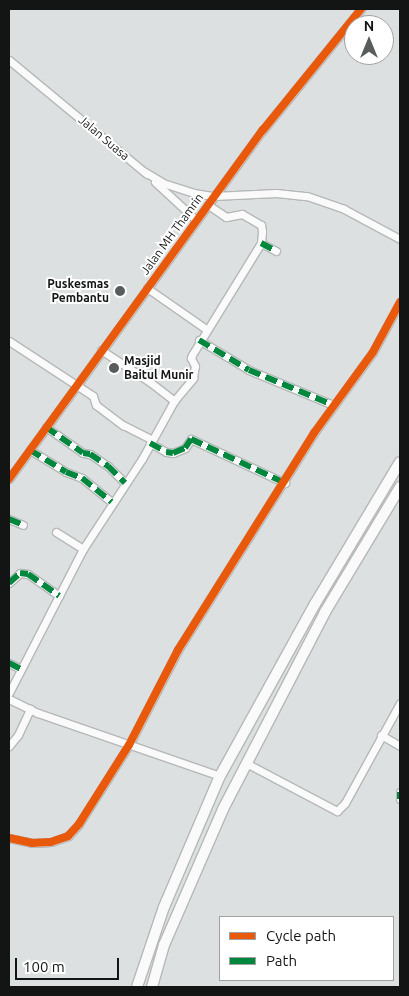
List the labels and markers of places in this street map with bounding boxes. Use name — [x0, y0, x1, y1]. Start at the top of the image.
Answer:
place label: Puskesmas Pembantu — [47, 277, 109, 305]
marker: Puskesmas Pembantu — [113, 284, 127, 298]
place label: Masjid Baitul Munir — [124, 354, 193, 382]
marker: Masjid Baitul Munir — [108, 362, 120, 374]

